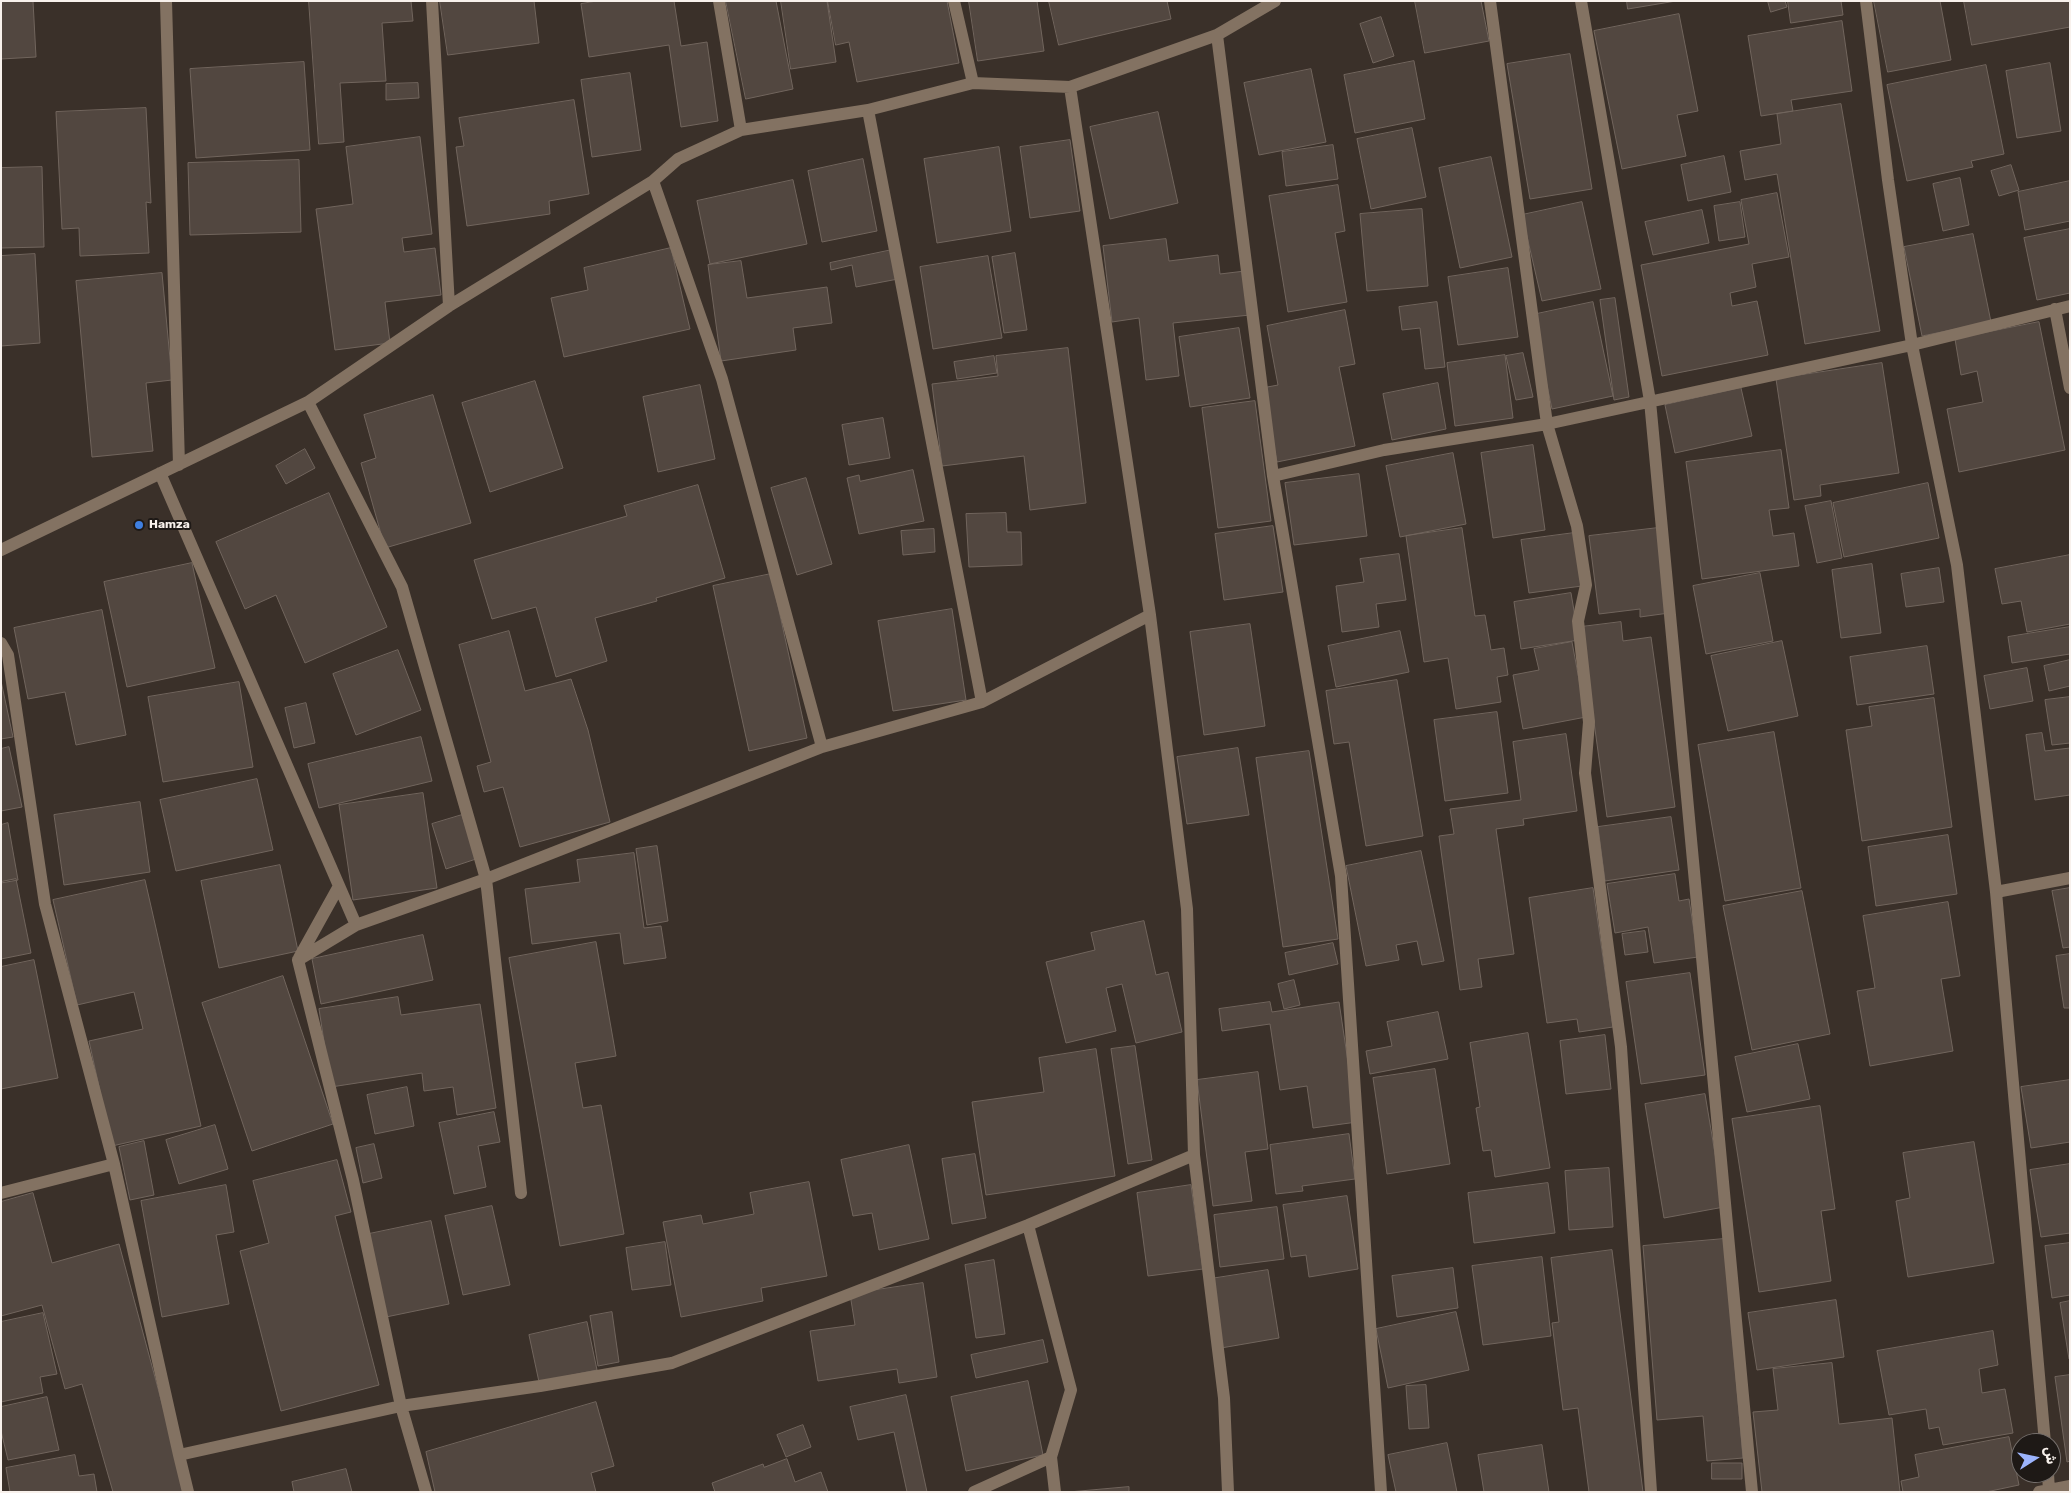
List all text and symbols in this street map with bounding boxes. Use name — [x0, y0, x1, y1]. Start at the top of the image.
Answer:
place label: Hamza — [149, 518, 190, 532]
marker: Hamza — [133, 519, 145, 531]
north arrow — [2011, 1433, 2061, 1483]
text: ش — [2040, 1445, 2060, 1466]

